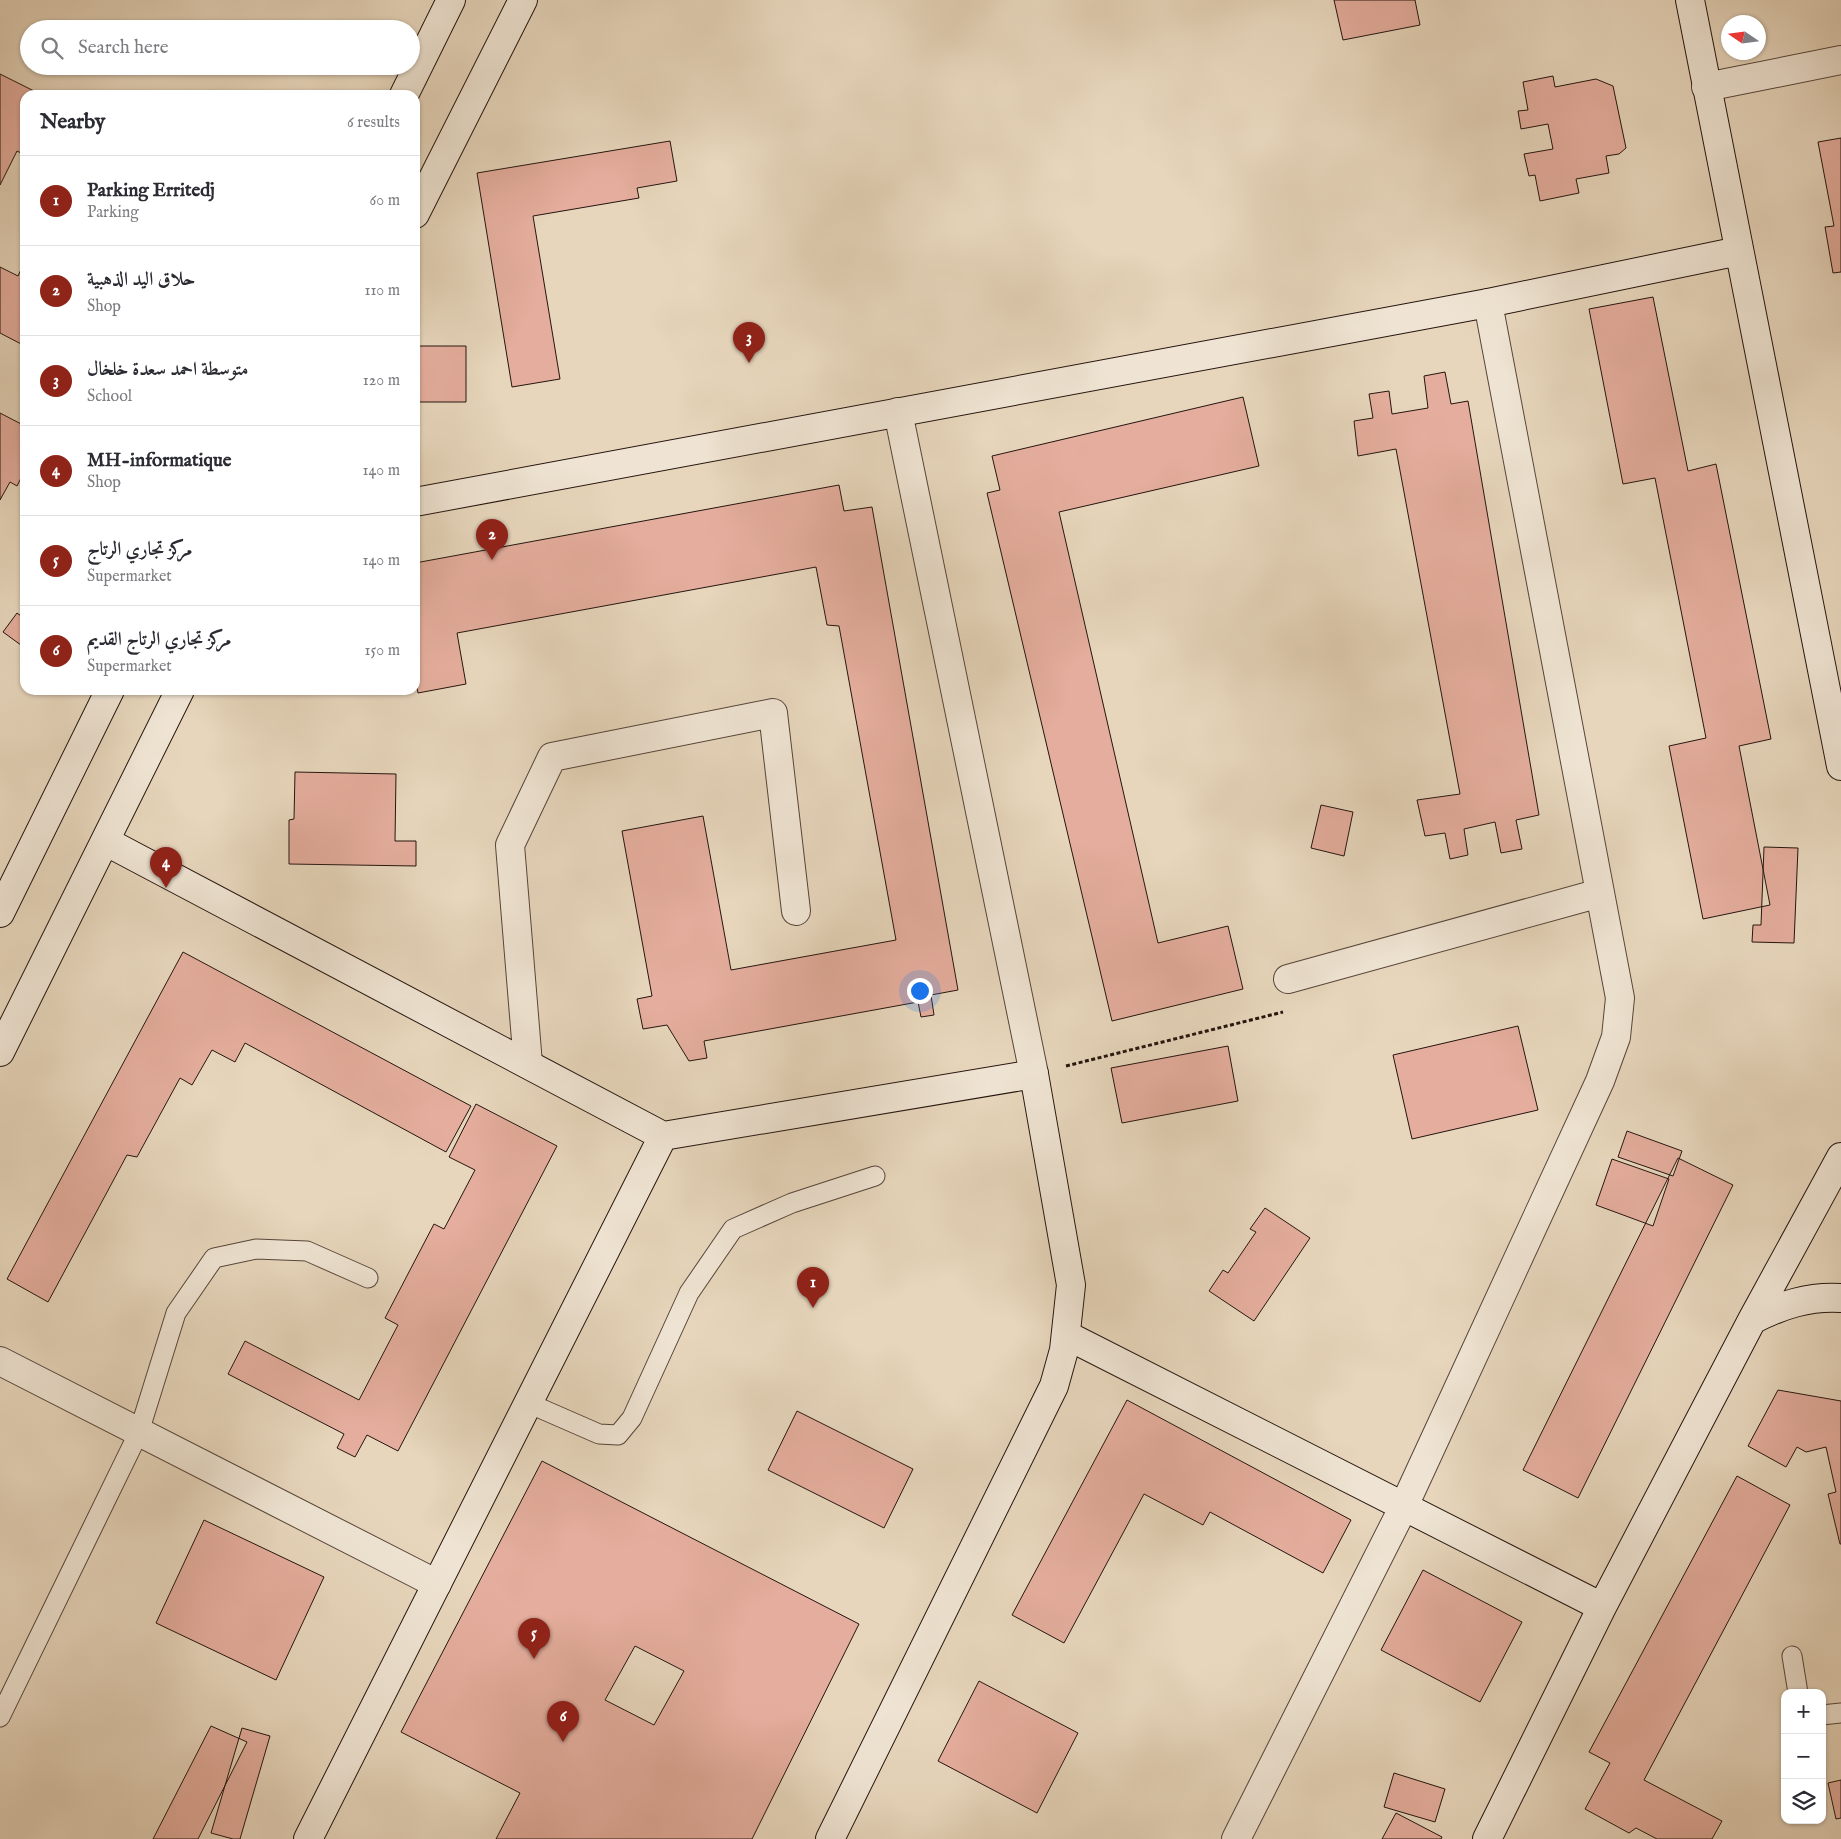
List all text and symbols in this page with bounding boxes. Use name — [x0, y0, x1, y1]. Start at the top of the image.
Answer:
north arrow — [1721, 15, 1766, 60]
search box — [20, 20, 420, 75]
icon: search — [38, 34, 66, 62]
text: Search here — [78, 36, 169, 60]
text: Nearby — [40, 109, 105, 136]
text: 6 results — [347, 113, 400, 133]
text: Parking Erritedj — [87, 179, 215, 203]
text: 1 — [53, 191, 59, 211]
text: 60 m — [370, 191, 400, 211]
text: Parking — [87, 203, 139, 223]
text: حلاق اليد الذهبية — [87, 268, 195, 292]
text: 2 — [52, 281, 60, 301]
text: 110 m — [364, 281, 400, 301]
text: Shop — [87, 297, 121, 317]
pin: 3 — [733, 322, 765, 363]
text: متوسطة احمد سعدة خلخال — [87, 358, 248, 382]
text: 3 — [53, 371, 59, 391]
text: 120 m — [363, 371, 400, 391]
text: School — [87, 387, 132, 407]
text: MH-informatique — [87, 449, 232, 473]
text: 4 — [52, 461, 60, 481]
text: 140 m — [362, 461, 400, 481]
text: Shop — [87, 473, 121, 493]
pin: 2 — [476, 519, 508, 560]
text: مركز تجاري الرتاج — [87, 538, 192, 562]
text: 5 — [53, 551, 59, 571]
text: 140 m — [362, 551, 400, 571]
text: Supermarket — [87, 567, 172, 587]
text: مركز تجاري الرتاج القديم — [87, 628, 231, 652]
text: 6 — [53, 641, 59, 661]
text: 150 m — [365, 641, 400, 661]
text: Supermarket — [87, 657, 172, 677]
pin: 4 — [150, 847, 182, 888]
your location — [907, 978, 933, 1004]
pin: 1 — [797, 1267, 829, 1308]
pin: 5 — [518, 1618, 550, 1659]
map controls — [1781, 1689, 1826, 1824]
button: + — [1781, 1689, 1826, 1734]
pin: 6 — [547, 1701, 579, 1742]
button: − — [1781, 1734, 1826, 1779]
button: layers — [1781, 1779, 1826, 1824]

